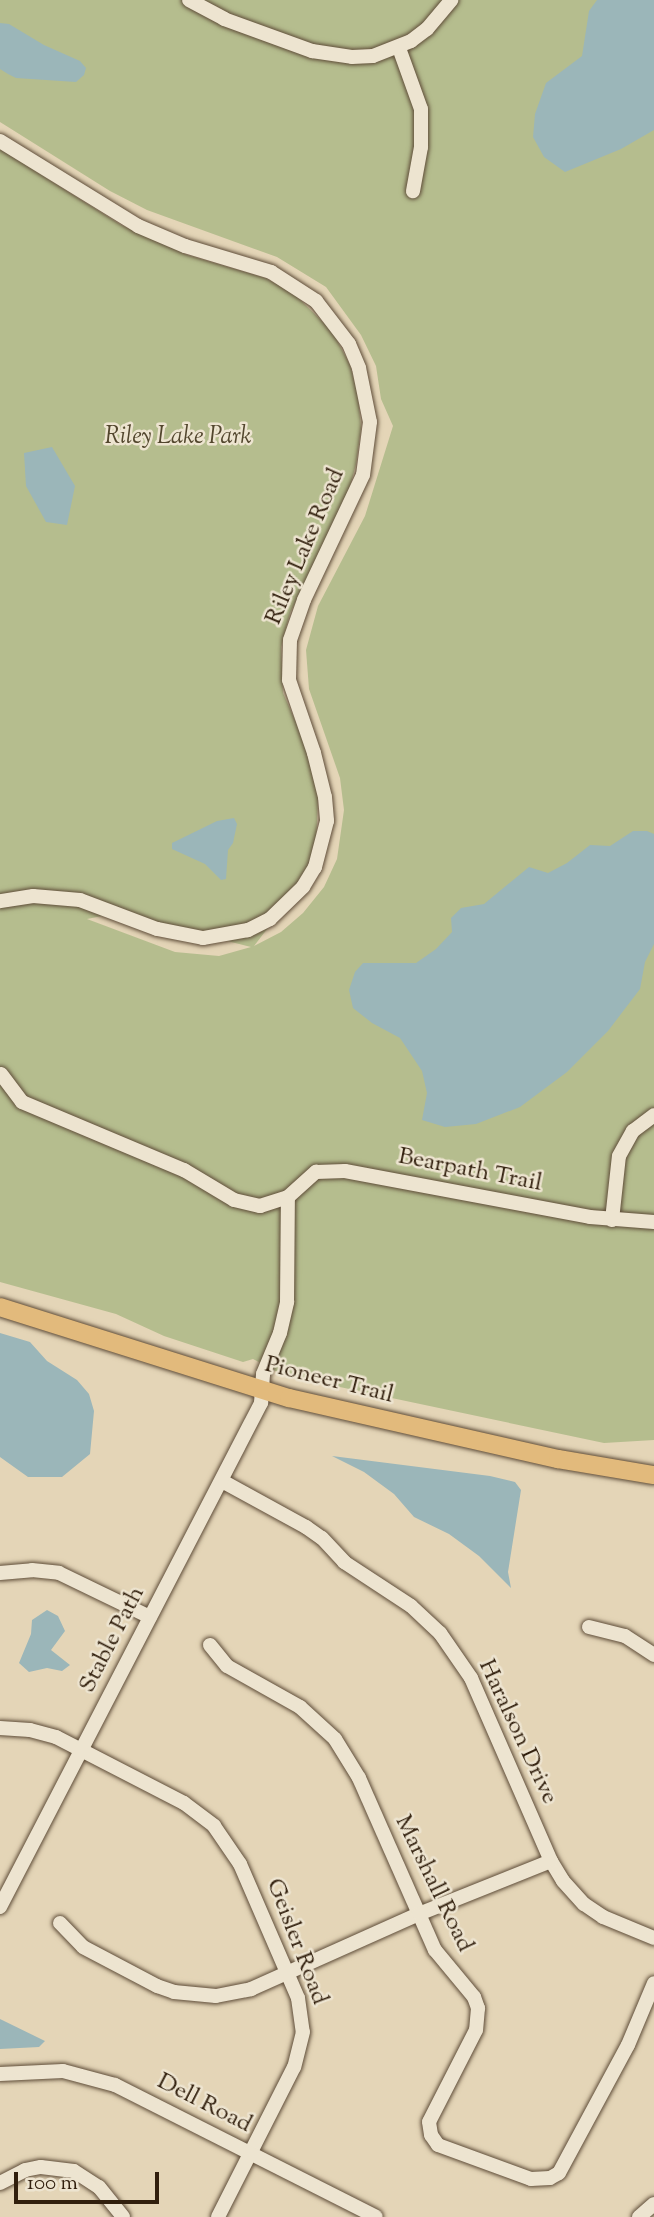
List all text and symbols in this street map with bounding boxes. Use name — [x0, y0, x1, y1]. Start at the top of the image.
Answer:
park label: Riley Lake Park — [105, 424, 251, 452]
street label: Riley Lake Road — [260, 465, 352, 629]
street label: Bearpath Trail — [396, 1143, 544, 1199]
street label: Pioneer Trail — [262, 1351, 396, 1411]
street label: Stable Path — [74, 1582, 152, 1698]
street label: Haralson Drive — [471, 1655, 563, 1809]
street label: Marshall Road — [387, 1811, 479, 1957]
street label: Geisler Road — [259, 1875, 333, 2009]
street label: Dell Road — [152, 2068, 256, 2140]
scale bar — [18, 2158, 163, 2202]
text: 100 m — [27, 2169, 78, 2199]

